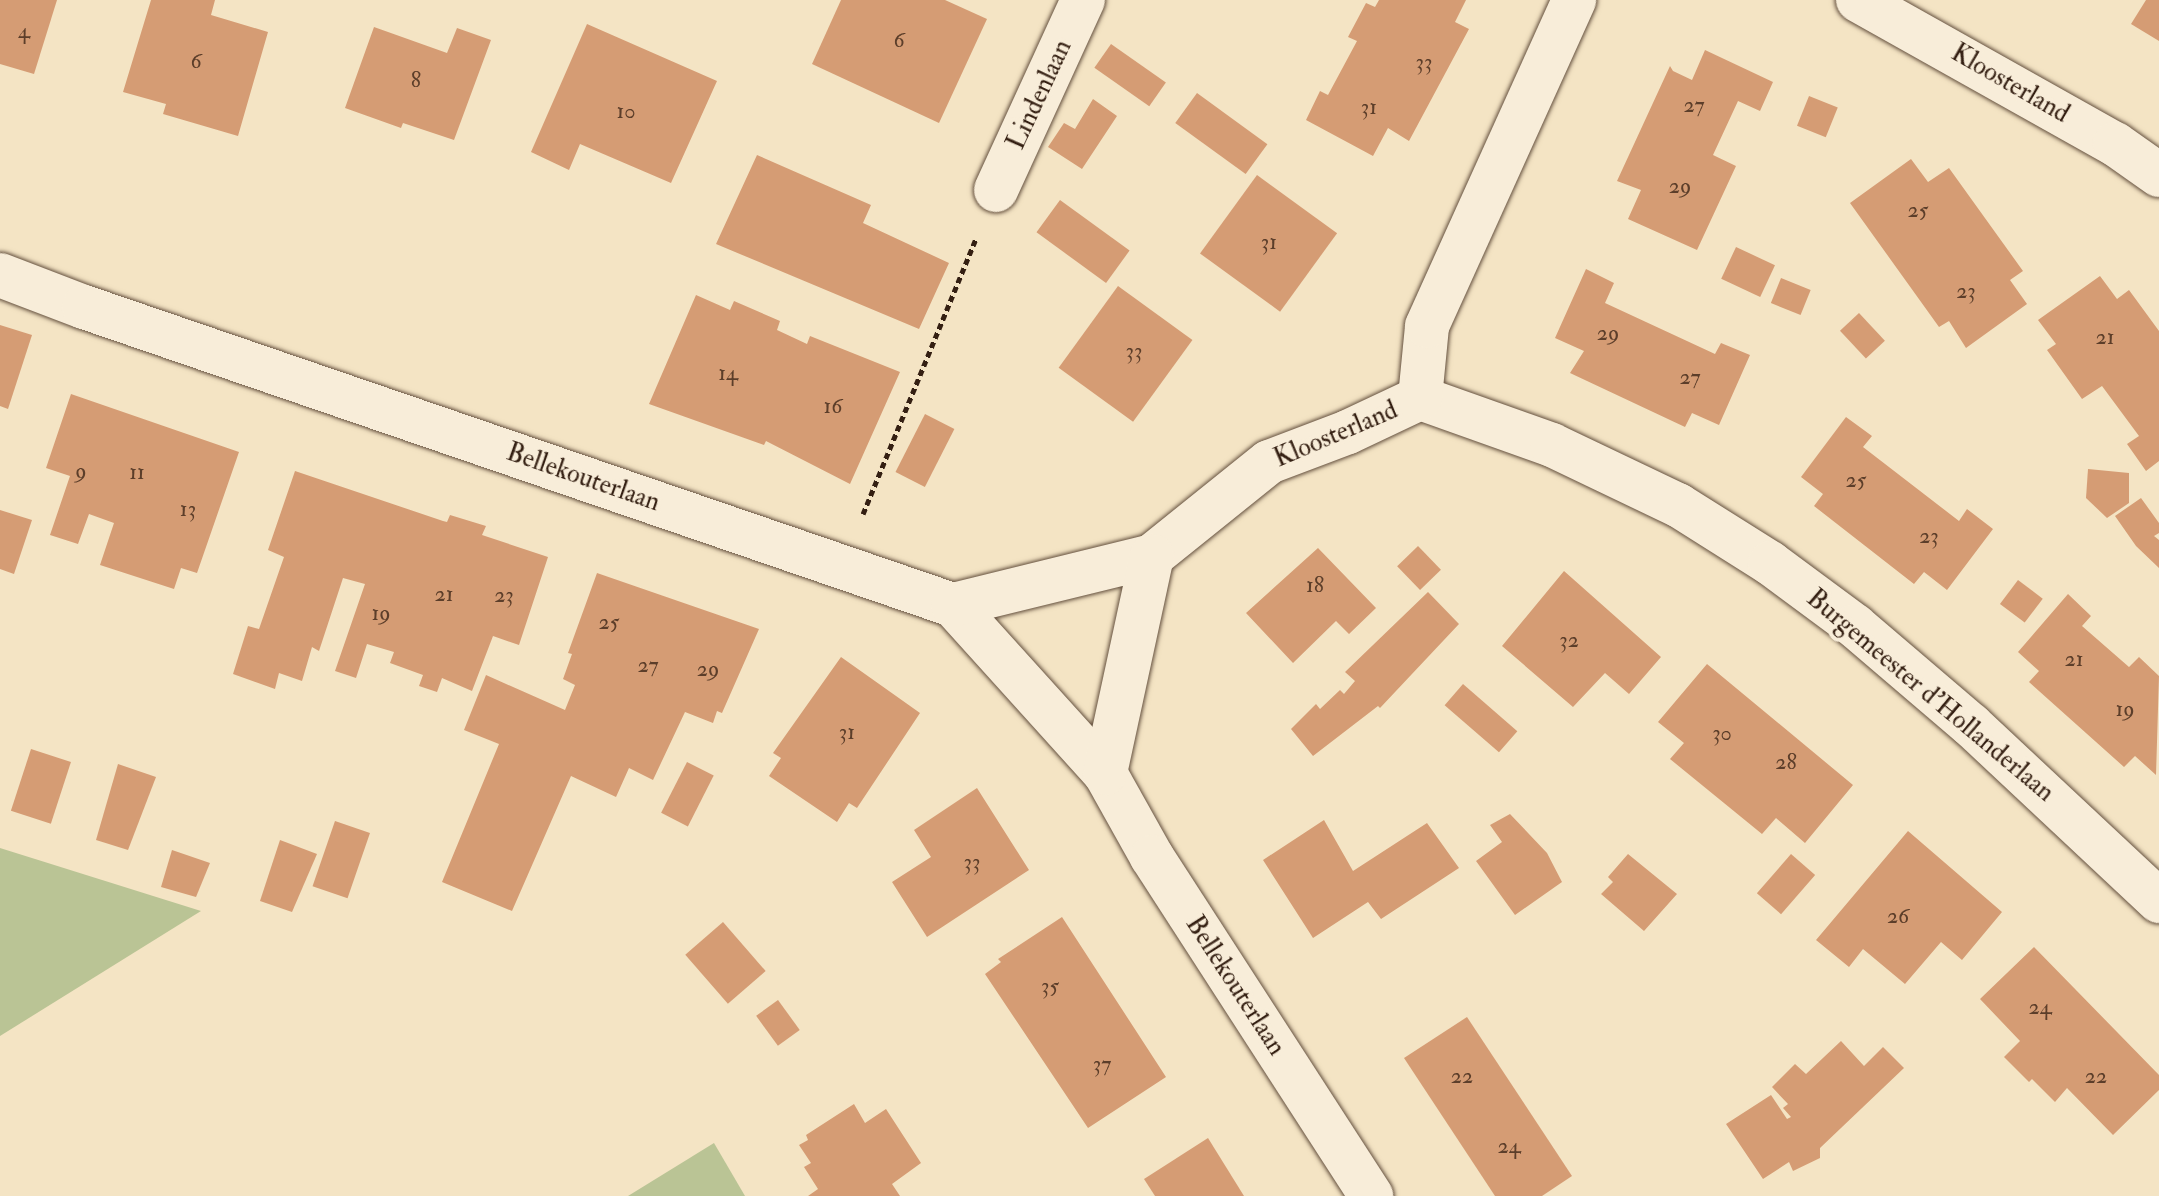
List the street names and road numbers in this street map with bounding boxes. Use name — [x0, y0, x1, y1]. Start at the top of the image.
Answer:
street label: Lindenlaan — [1001, 35, 1079, 155]
street label: Kloosterland — [1945, 38, 2075, 130]
street label: Kloosterland — [1270, 395, 1402, 475]
street label: Bellekouterlaan — [502, 437, 664, 519]
street label: Burgemeester d'Hollanderlaan — [1800, 583, 2060, 809]
street label: Bellekouterlaan — [1178, 910, 1292, 1062]

